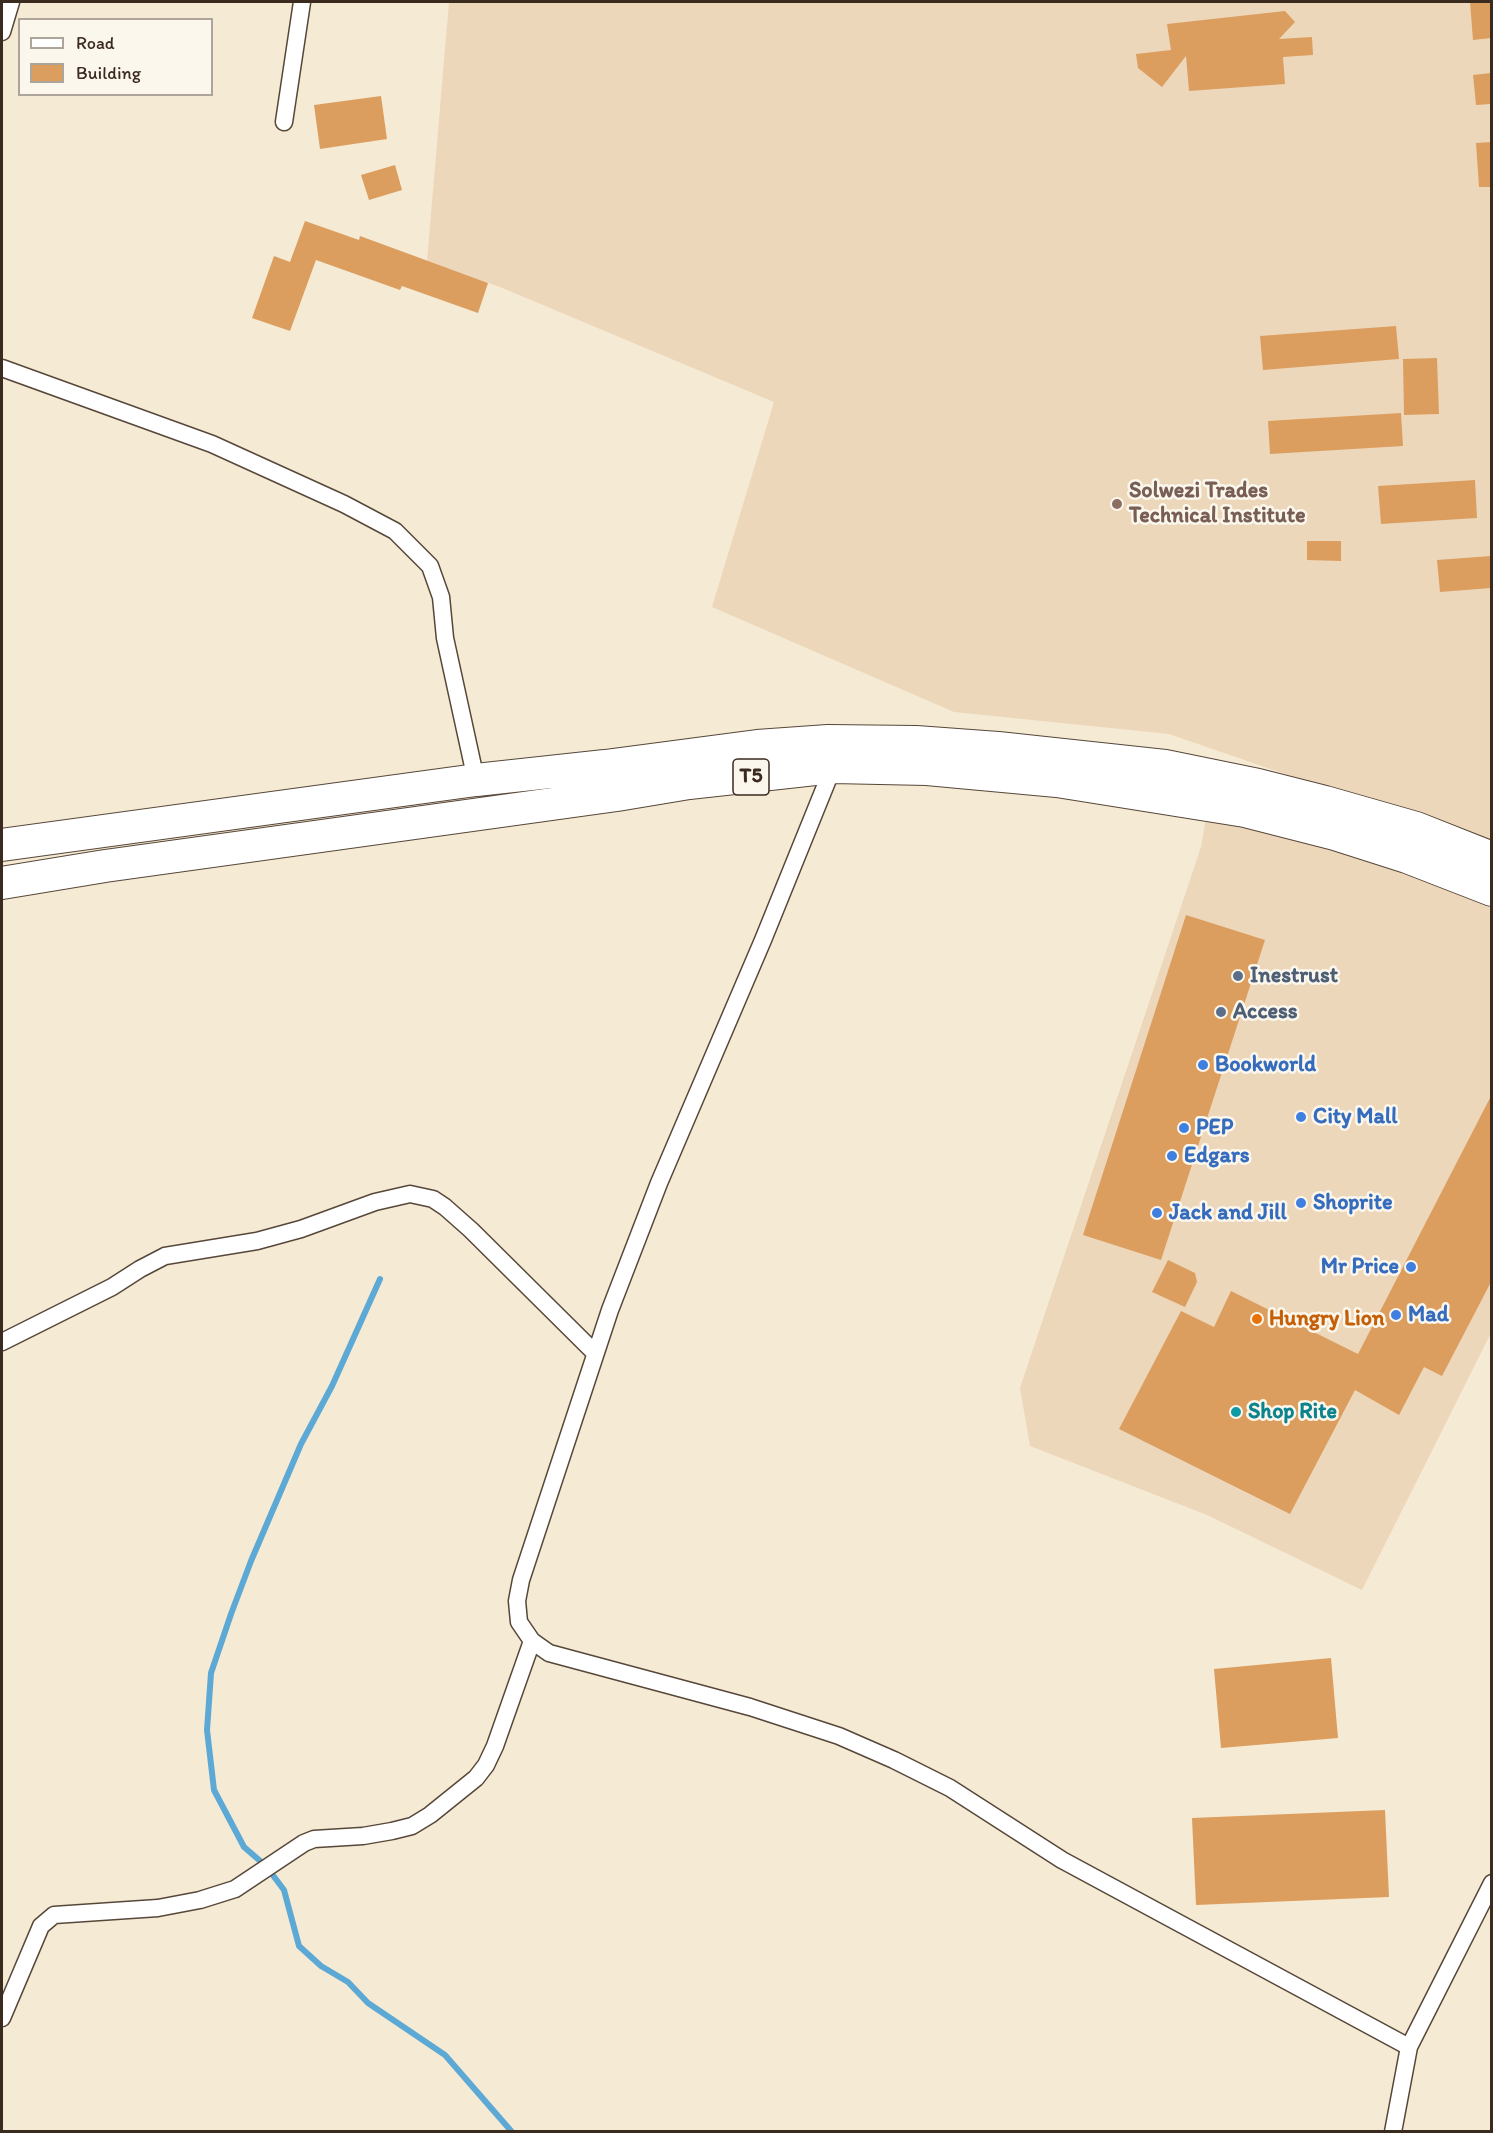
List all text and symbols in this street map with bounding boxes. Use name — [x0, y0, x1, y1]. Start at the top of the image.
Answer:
legend — [18, 18, 213, 96]
text: Road — [76, 32, 115, 54]
text: Building — [76, 62, 141, 84]
place label: Solwezi Trades Technical Institute — [1129, 478, 1306, 530]
marker: Solwezi Trades Technical Institute — [1110, 497, 1124, 511]
road number: T5 — [733, 759, 769, 795]
place label: Inestrust — [1250, 963, 1338, 989]
marker: Inestrust — [1231, 969, 1245, 983]
place label: Access — [1233, 999, 1298, 1025]
marker: Access — [1214, 1005, 1228, 1019]
place label: Bookworld — [1215, 1052, 1316, 1078]
marker: Bookworld — [1196, 1058, 1210, 1072]
place label: City Mall — [1313, 1104, 1398, 1130]
marker: City Mall — [1294, 1110, 1308, 1124]
place label: PEP — [1196, 1115, 1233, 1141]
marker: PEP — [1177, 1121, 1191, 1135]
place label: Edgars — [1184, 1143, 1249, 1169]
marker: Edgars — [1165, 1149, 1179, 1163]
place label: Shoprite — [1313, 1190, 1393, 1216]
marker: Shoprite — [1294, 1196, 1308, 1210]
place label: Jack and Jill — [1169, 1200, 1287, 1226]
marker: Jack and Jill — [1150, 1206, 1164, 1220]
place label: Mr Price — [1321, 1254, 1399, 1280]
marker: Mr Price — [1404, 1260, 1418, 1274]
place label: Mad — [1408, 1302, 1449, 1328]
place label: Hungry Lion — [1269, 1306, 1384, 1332]
marker: Mad — [1389, 1308, 1403, 1322]
marker: Hungry Lion — [1250, 1312, 1264, 1326]
place label: Shop Rite — [1248, 1399, 1337, 1425]
marker: Shop Rite — [1229, 1405, 1243, 1419]

